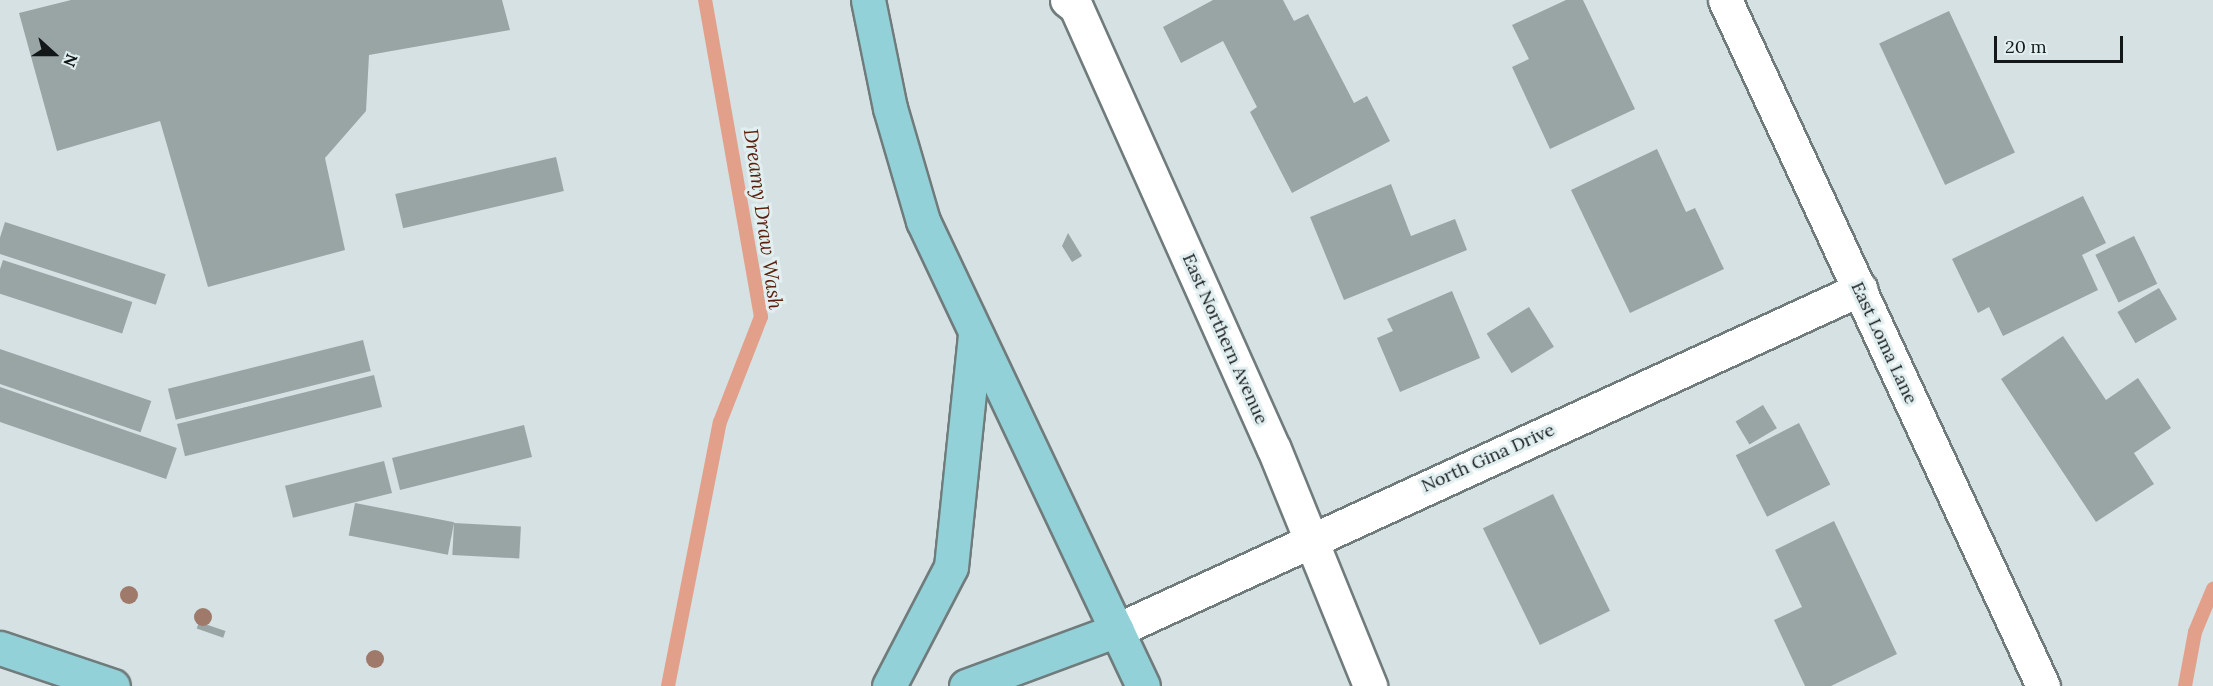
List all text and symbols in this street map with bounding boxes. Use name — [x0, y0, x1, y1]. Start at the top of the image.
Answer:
north arrow — [24, 24, 84, 84]
scale bar — [1997, 24, 2126, 62]
text: 20 m — [2005, 35, 2047, 58]
text: N — [59, 51, 82, 70]
water label: Dreamy Draw Wash — [739, 127, 789, 311]
street label: East Northern Avenue — [1178, 250, 1272, 428]
street label: East Loma Lane — [1846, 278, 1922, 408]
street label: North Gina Drive — [1418, 419, 1558, 497]

